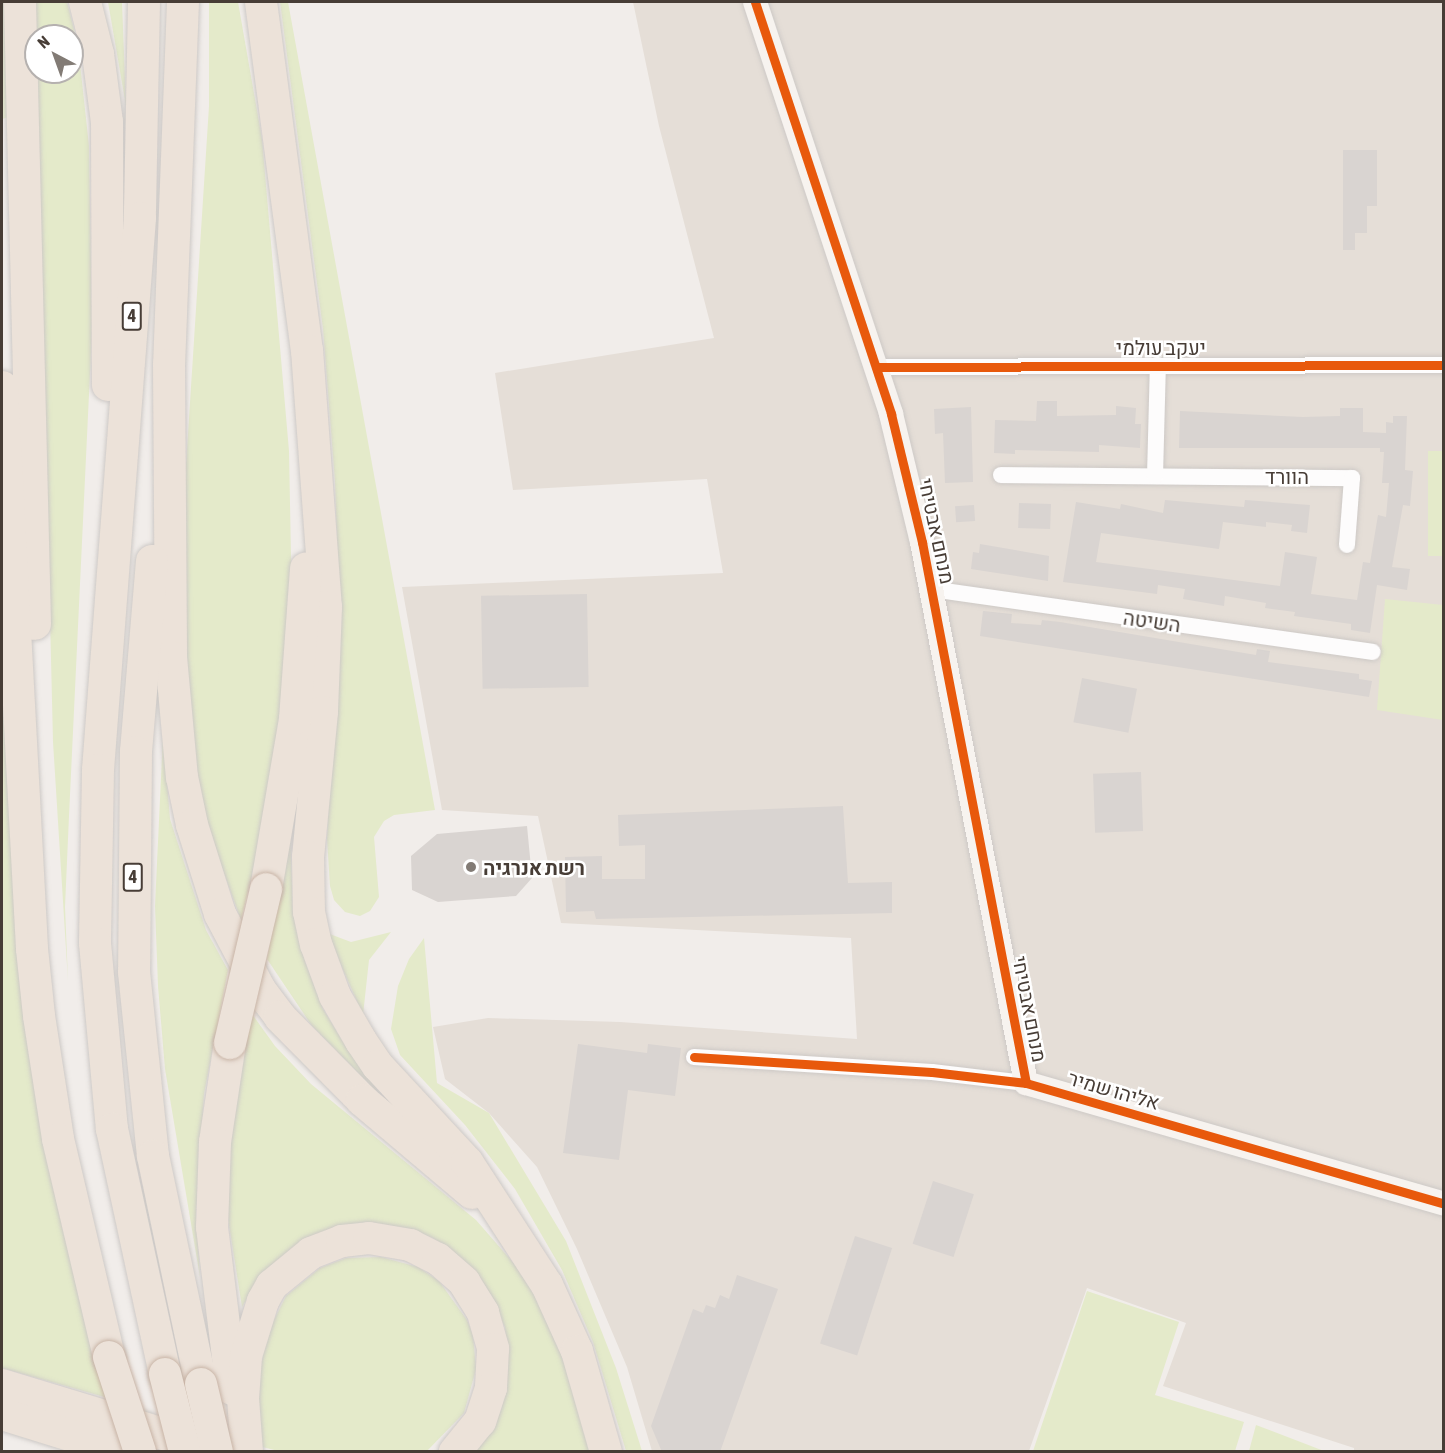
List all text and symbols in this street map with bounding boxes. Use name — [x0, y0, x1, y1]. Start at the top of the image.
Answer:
north arrow — [24, 24, 84, 84]
text: N — [34, 32, 53, 52]
road number: 4 — [122, 301, 142, 331]
street label: יעקב עולמי — [1116, 335, 1206, 359]
street label: הוורד — [1265, 464, 1309, 488]
street label: מנחם אבטיחי — [914, 476, 960, 586]
street label: השיטה — [1122, 605, 1182, 637]
place label: רשת אנרגיה — [483, 855, 585, 879]
marker: רשת אנרגיה — [464, 860, 478, 874]
road number: 4 — [122, 862, 144, 892]
street label: מנחם אבטיחי — [1008, 954, 1052, 1064]
street label: אליהו שמיר — [1066, 1066, 1162, 1114]

